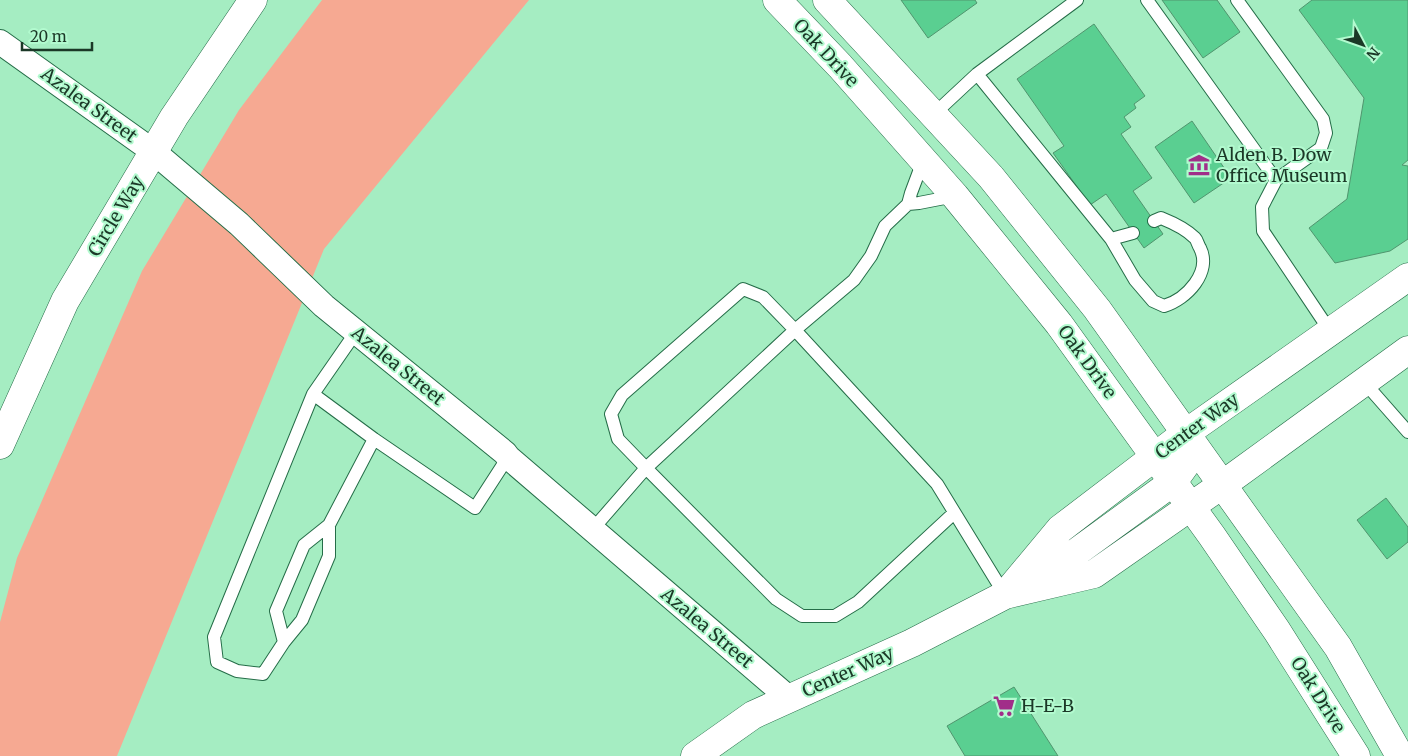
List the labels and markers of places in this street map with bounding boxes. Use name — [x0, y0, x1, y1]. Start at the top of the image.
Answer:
place label: Alden B. Dow Office Museum — [1215, 143, 1348, 187]
museum icon: Alden B. Dow Office Museum — [1186, 152, 1212, 178]
supermarket icon: H-E-B — [991, 693, 1017, 719]
place label: H-E-B — [1021, 694, 1074, 717]

